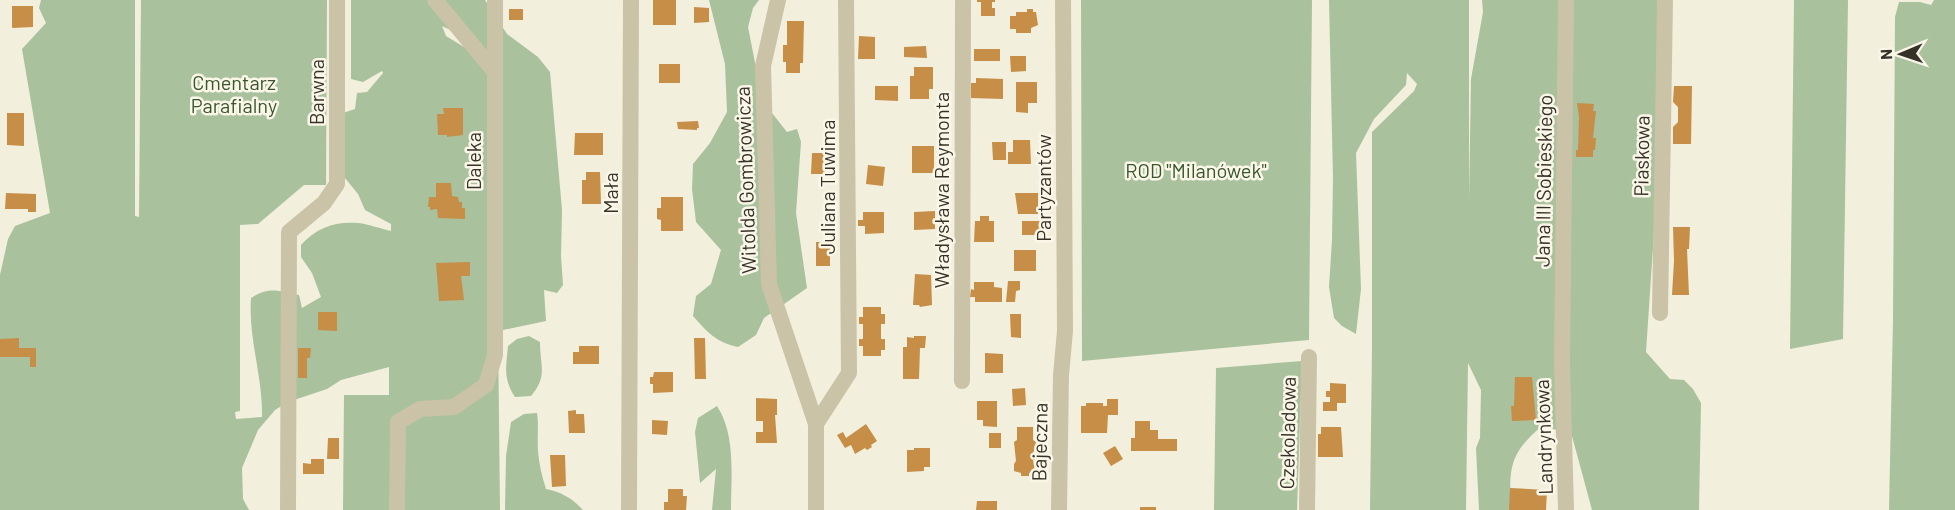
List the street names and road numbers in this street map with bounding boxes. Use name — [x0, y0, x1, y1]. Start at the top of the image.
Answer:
street label: Barwna — [304, 59, 328, 125]
street label: Witolda Gombrowicza — [730, 86, 760, 274]
street label: Władysława Reymonta — [929, 92, 953, 288]
street label: Jana III Sobieskiego — [1529, 95, 1557, 267]
street label: Piaskowa — [1628, 115, 1654, 197]
street label: Juliana Tuwima — [815, 120, 839, 254]
street label: Daleka — [461, 132, 485, 190]
street label: Partyzantów — [1031, 134, 1055, 242]
street label: Mała — [598, 172, 622, 214]
street label: Czekoladowa — [1274, 376, 1300, 490]
street label: Landrynkowa — [1529, 379, 1557, 495]
street label: Bajeczna — [1026, 403, 1052, 481]

